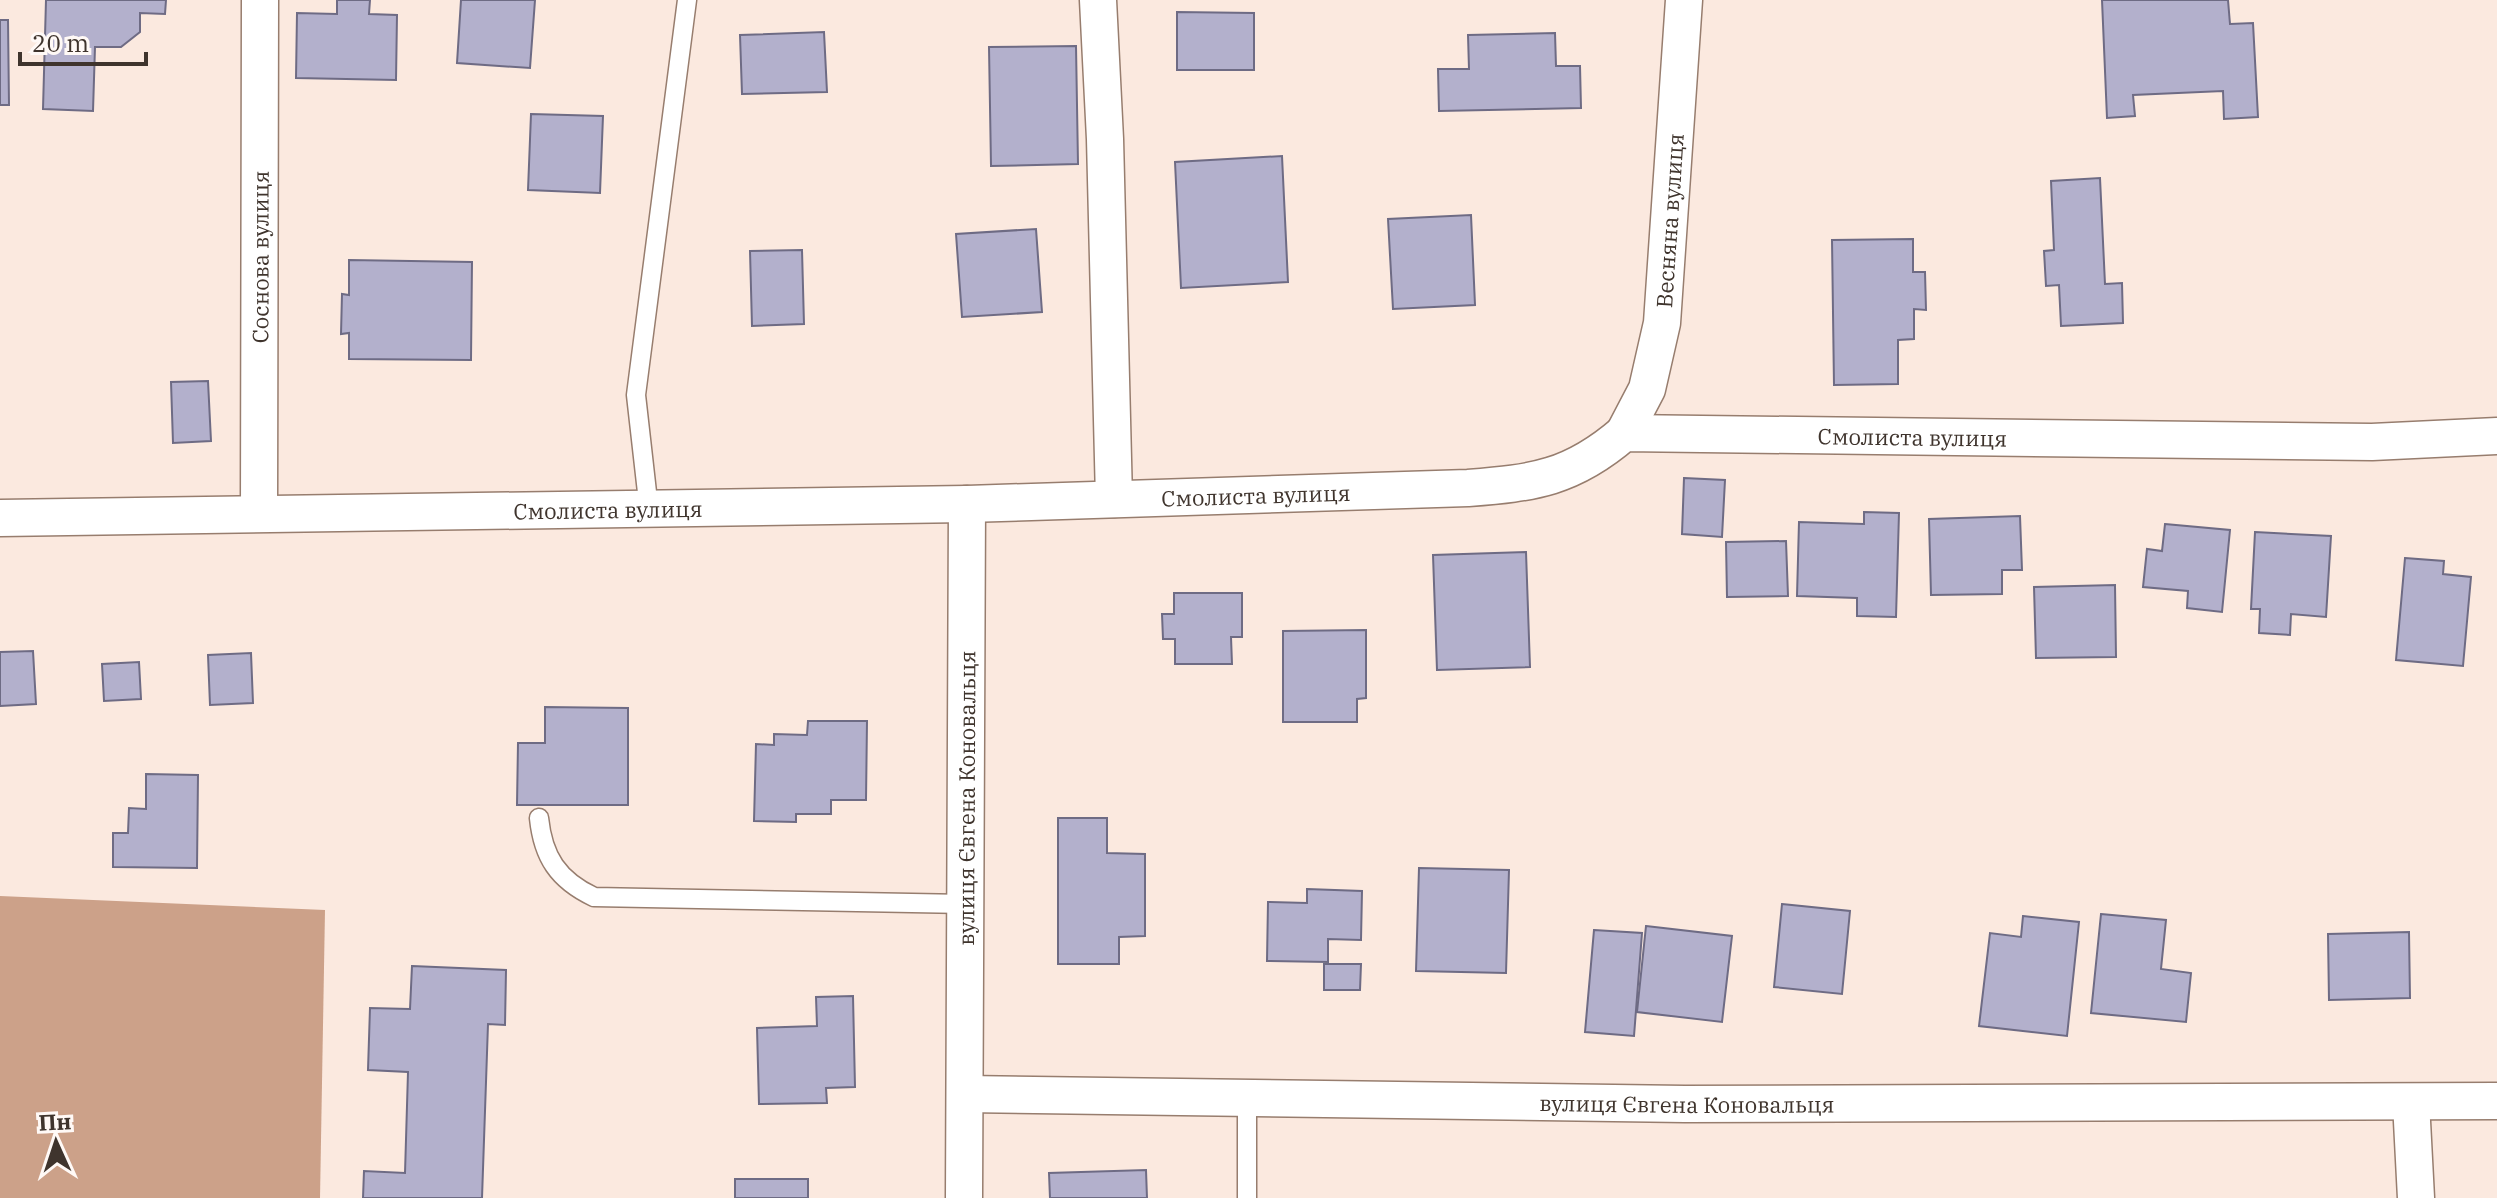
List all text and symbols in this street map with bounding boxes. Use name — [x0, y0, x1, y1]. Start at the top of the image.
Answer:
scale bar — [20, 16, 146, 66]
text: 20 m — [32, 27, 89, 59]
street label: Весняна вулиця — [1649, 132, 1689, 309]
street label: Соснова вулиця — [245, 171, 274, 343]
street label: Смолиста вулиця — [1818, 421, 2007, 452]
street label: Смолиста вулиця — [1161, 477, 1351, 512]
street label: Смолиста вулиця — [513, 493, 703, 525]
street label: вулиця Євгена Коновальця — [951, 650, 981, 946]
street label: вулиця Євгена Коновальця — [1539, 1087, 1835, 1119]
north arrow — [16, 1102, 96, 1182]
text: Пн — [38, 1106, 72, 1137]

